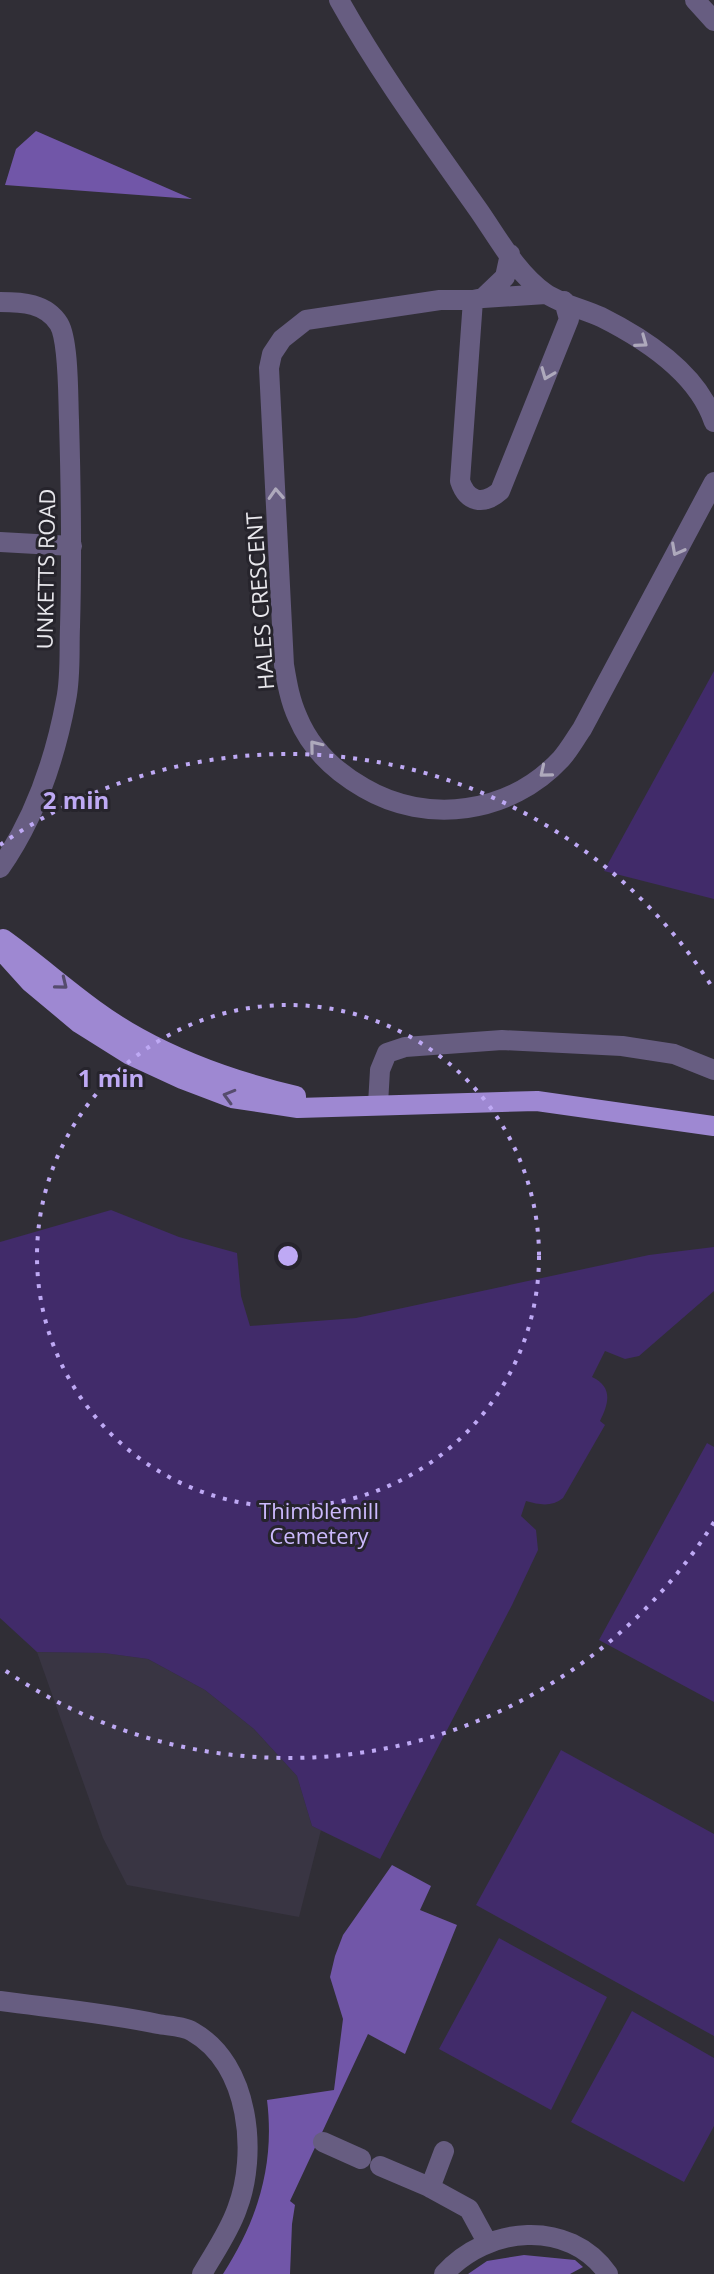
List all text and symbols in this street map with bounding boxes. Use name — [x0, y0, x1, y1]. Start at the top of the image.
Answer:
one-way arrow — [634, 332, 648, 347]
one-way arrow — [540, 366, 557, 380]
one-way arrow — [267, 487, 284, 500]
street label: UNKETTS ROAD — [29, 488, 61, 650]
street label: HALES CRESCENT — [238, 511, 280, 691]
one-way arrow — [672, 542, 687, 557]
one-way arrow — [310, 741, 325, 755]
one-way arrow — [539, 763, 554, 777]
text: 2 min — [43, 783, 109, 816]
one-way arrow — [53, 974, 67, 989]
text: 1 min — [78, 1061, 144, 1094]
one-way arrow — [223, 1088, 237, 1105]
centre of rings — [274, 1242, 302, 1270]
park label: Thimblemill Cemetery — [259, 1495, 379, 1550]

